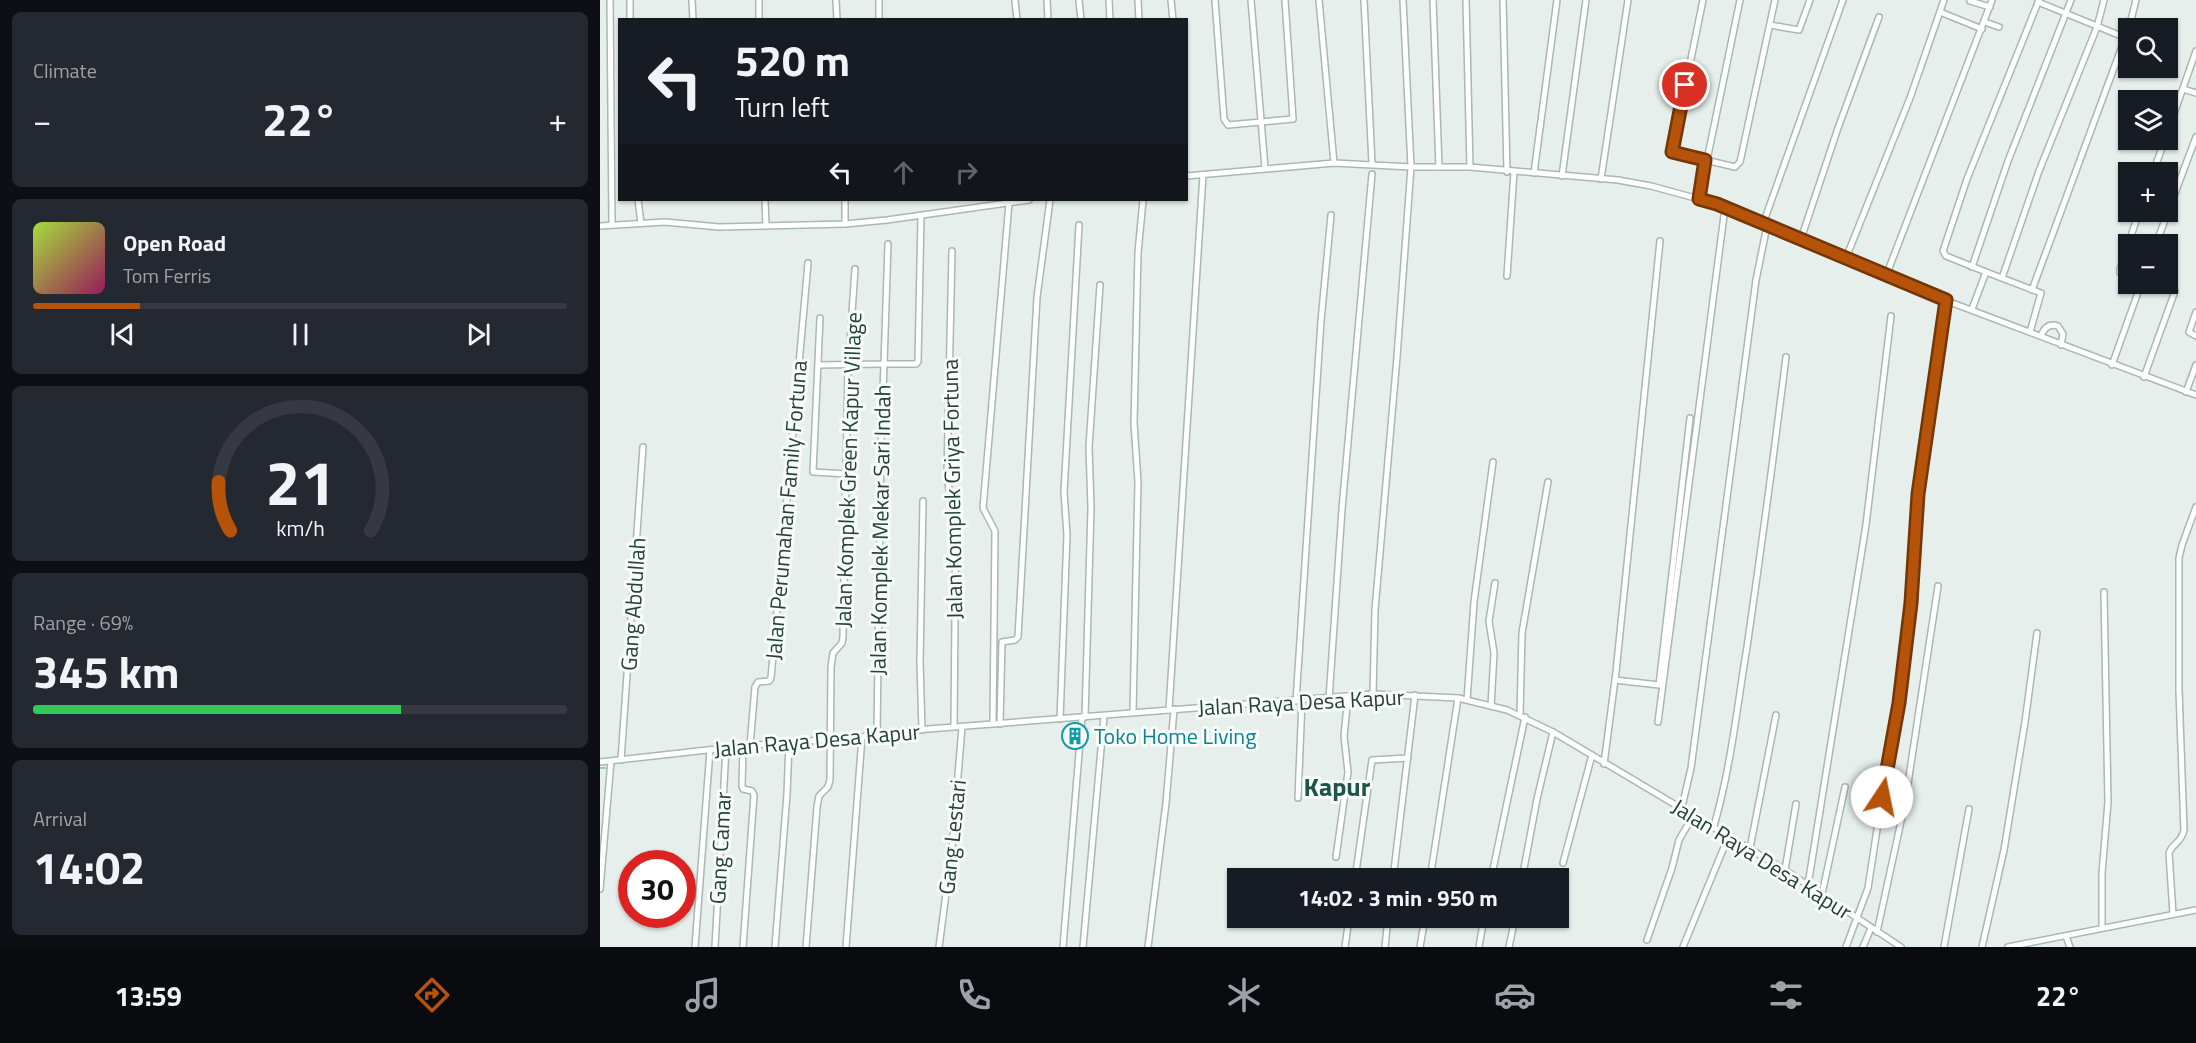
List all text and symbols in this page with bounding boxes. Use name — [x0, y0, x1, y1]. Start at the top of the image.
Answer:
map controls — [2118, 18, 2178, 294]
button: search — [2118, 18, 2178, 78]
text: 520 m — [735, 28, 850, 92]
icon: left — [636, 42, 714, 120]
text: Climate — [33, 55, 97, 86]
pin — [1659, 59, 1710, 110]
icon: arrive — [1668, 68, 1701, 101]
text: 22° — [262, 85, 338, 153]
text: Turn left — [735, 86, 829, 127]
button: layers — [2118, 90, 2178, 150]
text: − — [33, 95, 51, 145]
text: + — [549, 95, 567, 145]
icon: left — [824, 156, 857, 189]
icon: ahead — [887, 156, 920, 189]
icon: right — [950, 156, 983, 189]
button: + — [2118, 162, 2178, 222]
text: Open Road — [123, 226, 226, 260]
button: − — [2118, 234, 2178, 294]
text: Tom Ferris — [123, 260, 211, 291]
street label: Jalan Komplek Green Kapur Village — [825, 312, 871, 628]
icon: previous — [106, 318, 139, 351]
icon: pause — [284, 318, 317, 351]
icon: next — [462, 318, 495, 351]
street label: Jalan Perumahan Family Fortuna — [756, 359, 816, 661]
street label: Jalan Komplek Griya Fortuna — [933, 359, 971, 619]
street label: Jalan Komplek Mekar Sari Indah — [860, 384, 900, 676]
text: 21 — [265, 434, 335, 529]
text: km/h — [276, 512, 324, 544]
street label: Gang Abdullah — [611, 536, 655, 672]
text: Range · 69% — [33, 607, 133, 638]
text: 345 km — [33, 637, 179, 705]
street label: Jalan Raya Desa Kapur — [1197, 680, 1405, 724]
street label: Jalan Raya Desa Kapur — [713, 714, 922, 766]
place label: Toko Home Living — [1094, 719, 1256, 753]
building icon: Toko Home Living — [1060, 721, 1090, 751]
position arrow — [1850, 765, 1914, 829]
district label: Kapur — [1304, 767, 1371, 806]
street label: Gang Lestari — [929, 778, 975, 896]
street label: Jalan Raya Desa Kapur — [1665, 790, 1859, 928]
street label: Gang Camar — [700, 791, 740, 905]
text: Arrival — [33, 803, 87, 834]
text: 14:02 — [33, 833, 145, 901]
speed limit sign: 30 — [618, 850, 696, 928]
text: 14:02 · 3 min · 950 m — [1298, 881, 1498, 915]
icon: directions — [411, 974, 453, 1016]
icon: music — [682, 974, 724, 1016]
icon: phone — [953, 974, 995, 1016]
icon: climate — [1223, 974, 1265, 1016]
icon: car — [1494, 974, 1536, 1016]
icon: filters — [1765, 974, 1807, 1016]
text: 13:59 — [114, 975, 182, 1016]
text: 22° — [2036, 975, 2081, 1016]

